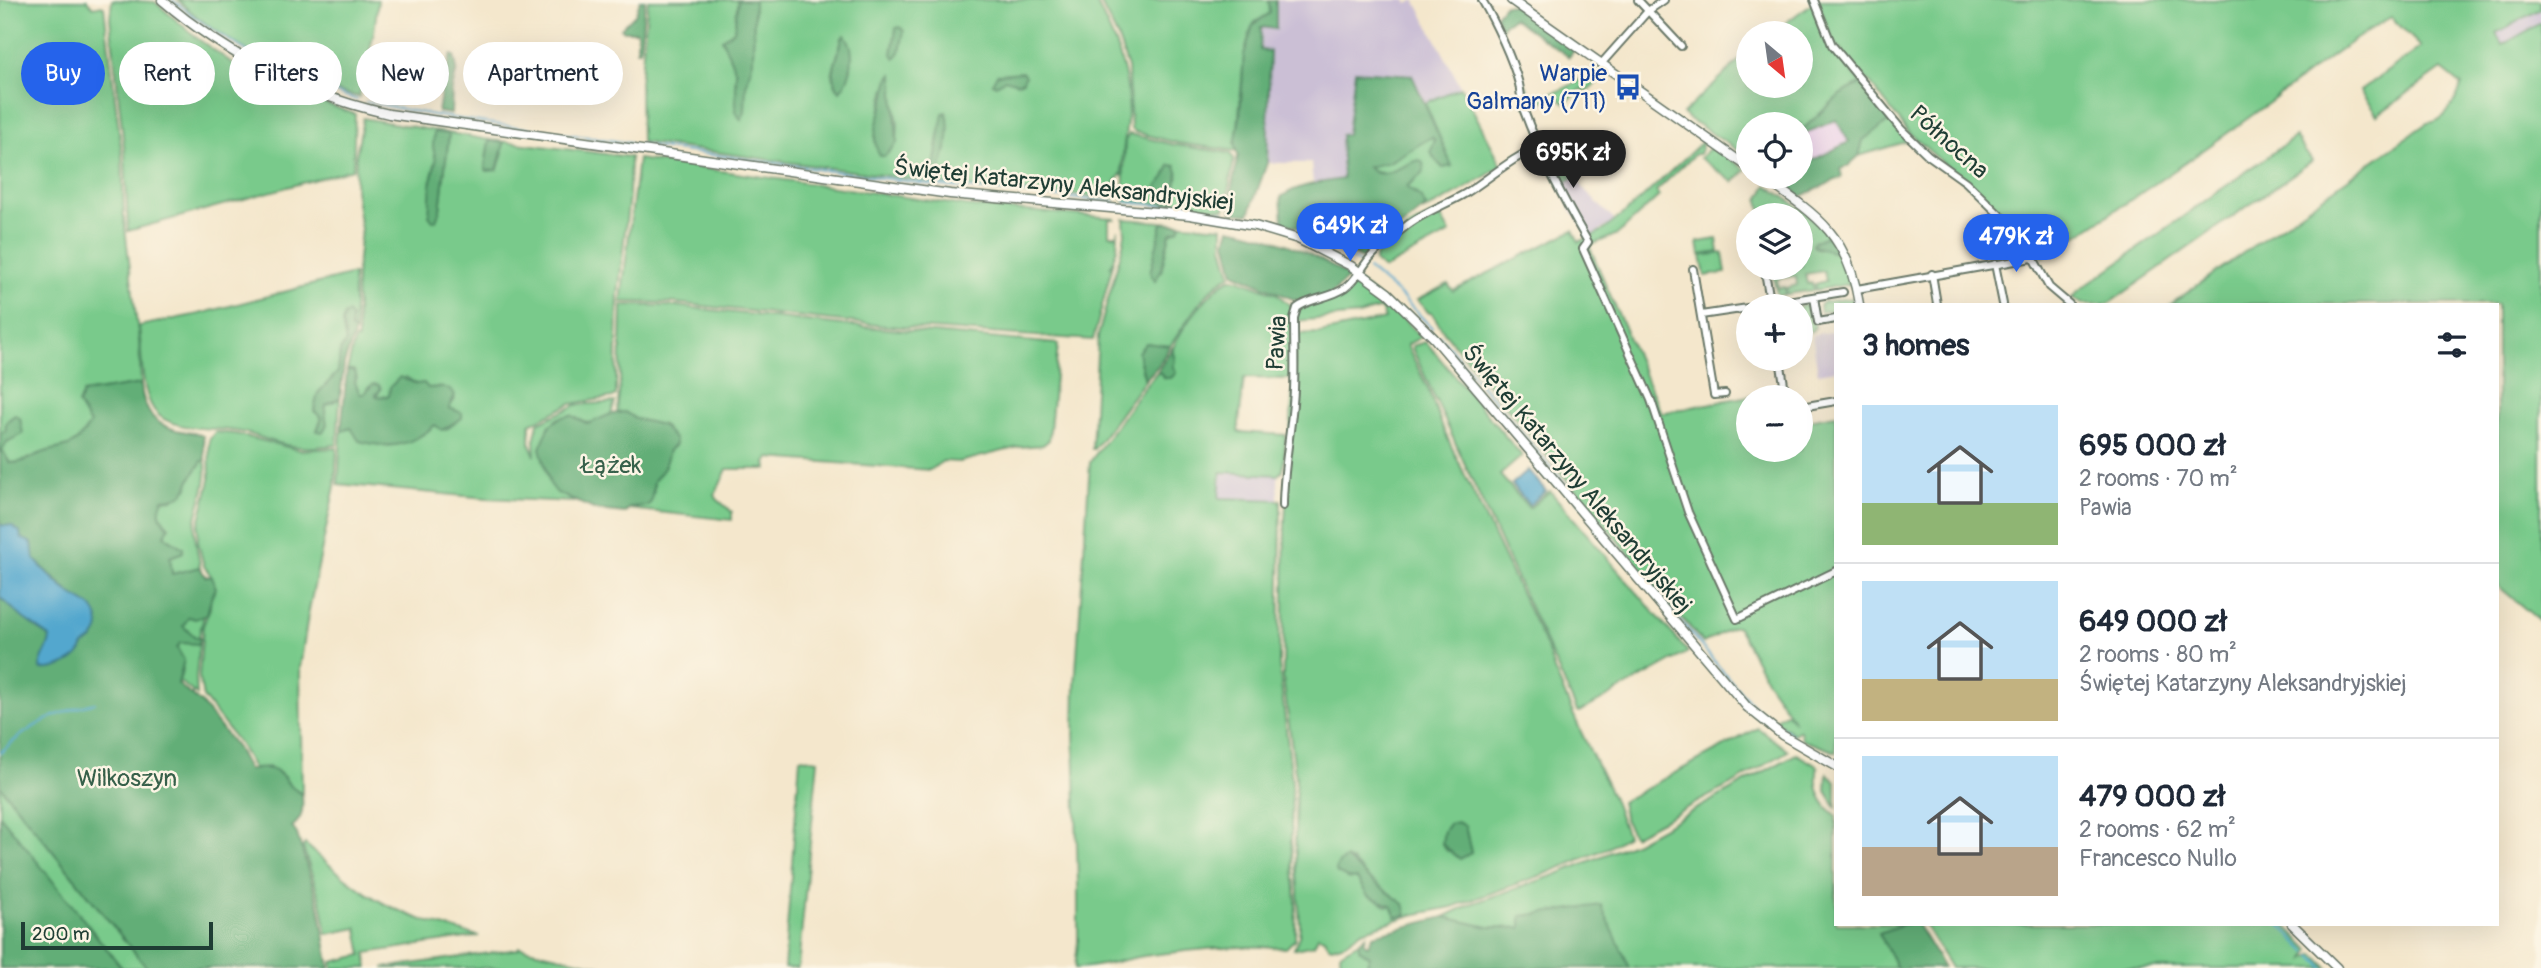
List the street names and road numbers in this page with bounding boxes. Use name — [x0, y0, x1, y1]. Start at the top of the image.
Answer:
street label: Północna — [1904, 99, 1994, 185]
street label: Świętej Katarzyny Aleksandryjskiej — [893, 153, 1235, 217]
street label: Pawia — [1261, 315, 1293, 371]
street label: Świętej Katarzyny Aleksandryjskiej — [1456, 339, 1698, 619]

